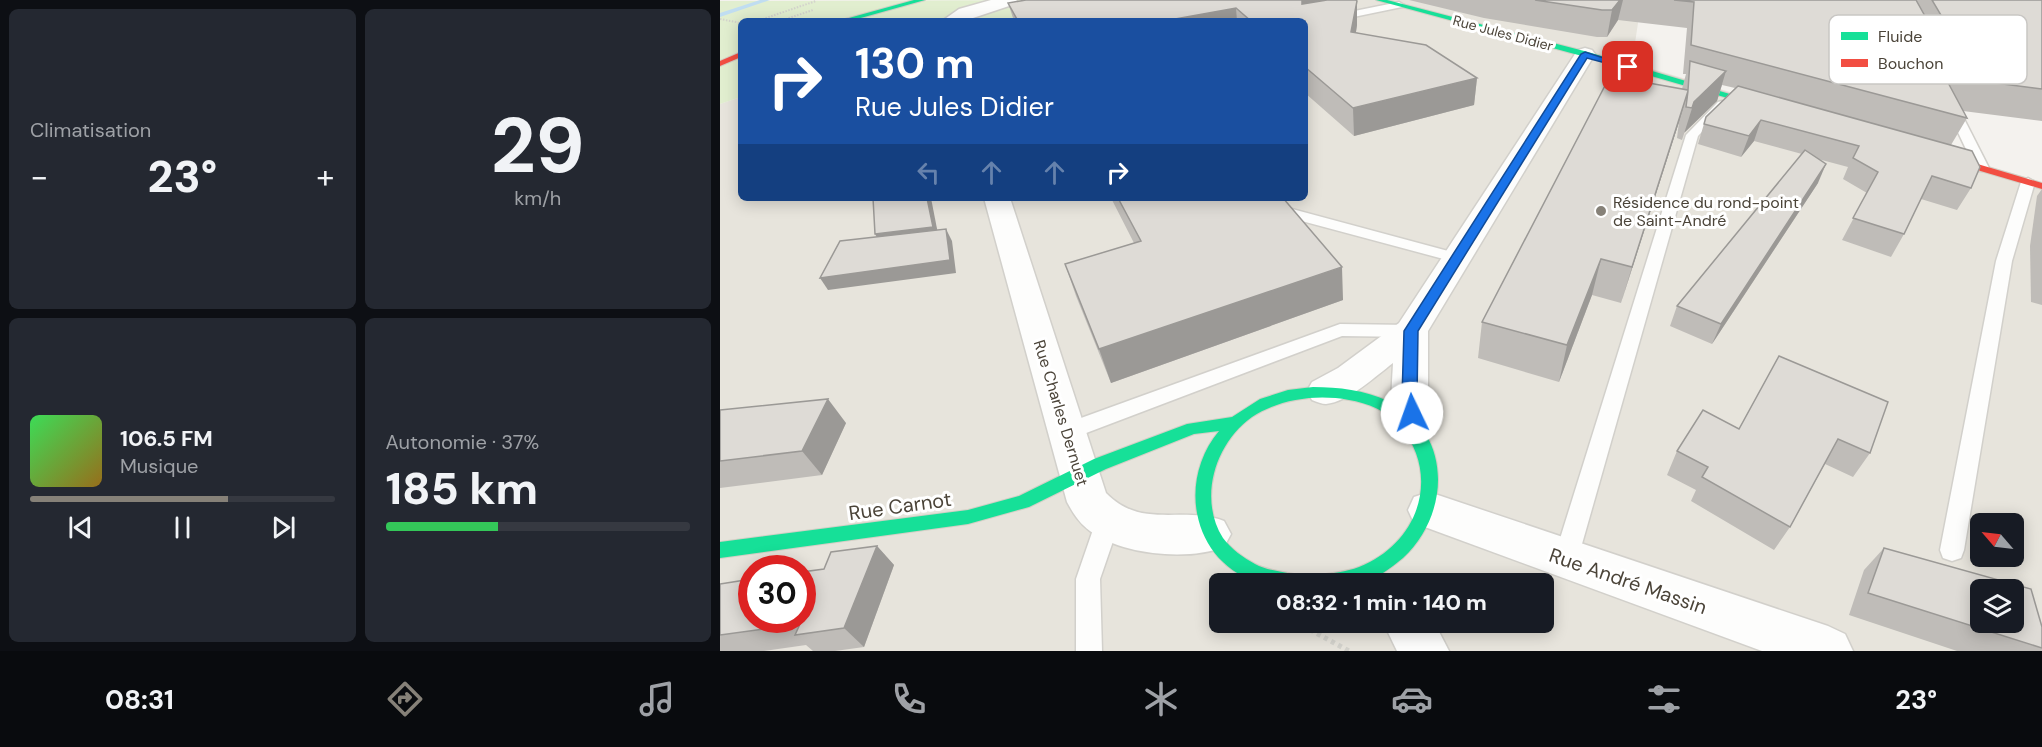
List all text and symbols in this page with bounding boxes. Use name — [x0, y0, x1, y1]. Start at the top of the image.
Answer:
street label: Rue Jules Didier — [1451, 11, 1555, 55]
legend — [1829, 15, 2027, 84]
text: Fluide — [1878, 26, 1922, 47]
text: 130 m — [855, 36, 975, 91]
pin — [1602, 41, 1653, 92]
icon: right — [756, 42, 834, 120]
icon: arrive — [1611, 50, 1644, 83]
text: Bouchon — [1878, 53, 1943, 74]
text: Rue Jules Didier — [855, 89, 1054, 124]
text: 29 — [491, 95, 585, 196]
text: Climatisation — [30, 117, 151, 143]
text: 23° — [147, 147, 217, 206]
text: − — [30, 155, 48, 198]
text: + — [316, 155, 335, 198]
icon: left — [912, 156, 945, 189]
icon: ahead — [975, 156, 1008, 189]
icon: ahead — [1038, 156, 1071, 189]
icon: right — [1101, 156, 1134, 189]
text: km/h — [514, 185, 561, 211]
place label: Résidence du rond-point de Saint-André — [1613, 192, 1799, 231]
marker: Résidence du rond-point de Saint-André — [1594, 204, 1608, 218]
street label: Rue Charles Dernuet — [1029, 337, 1093, 489]
position arrow — [1380, 381, 1444, 445]
text: 106.5 FM — [120, 424, 213, 453]
text: Autonomie · 37% — [386, 429, 539, 455]
text: Musique — [120, 453, 198, 479]
text: 185 km — [386, 459, 538, 518]
street label: Rue Carnot — [847, 486, 953, 526]
icon: previous — [64, 511, 97, 544]
icon: pause — [166, 511, 199, 544]
icon: next — [267, 511, 300, 544]
north arrow — [1970, 513, 2024, 567]
map controls — [1970, 513, 2024, 633]
street label: Rue André Massin — [1546, 542, 1710, 620]
speed limit sign: 30 — [738, 555, 816, 633]
button: layers — [1970, 579, 2024, 633]
text: 08:32 · 1 min · 140 m — [1276, 588, 1487, 617]
icon: directions — [384, 678, 426, 720]
icon: music — [636, 678, 678, 720]
icon: phone — [888, 678, 930, 720]
icon: climate — [1140, 678, 1182, 720]
icon: car — [1391, 678, 1433, 720]
icon: filters — [1643, 678, 1685, 720]
text: 08:31 — [105, 682, 174, 717]
text: 23° — [1895, 682, 1937, 717]

